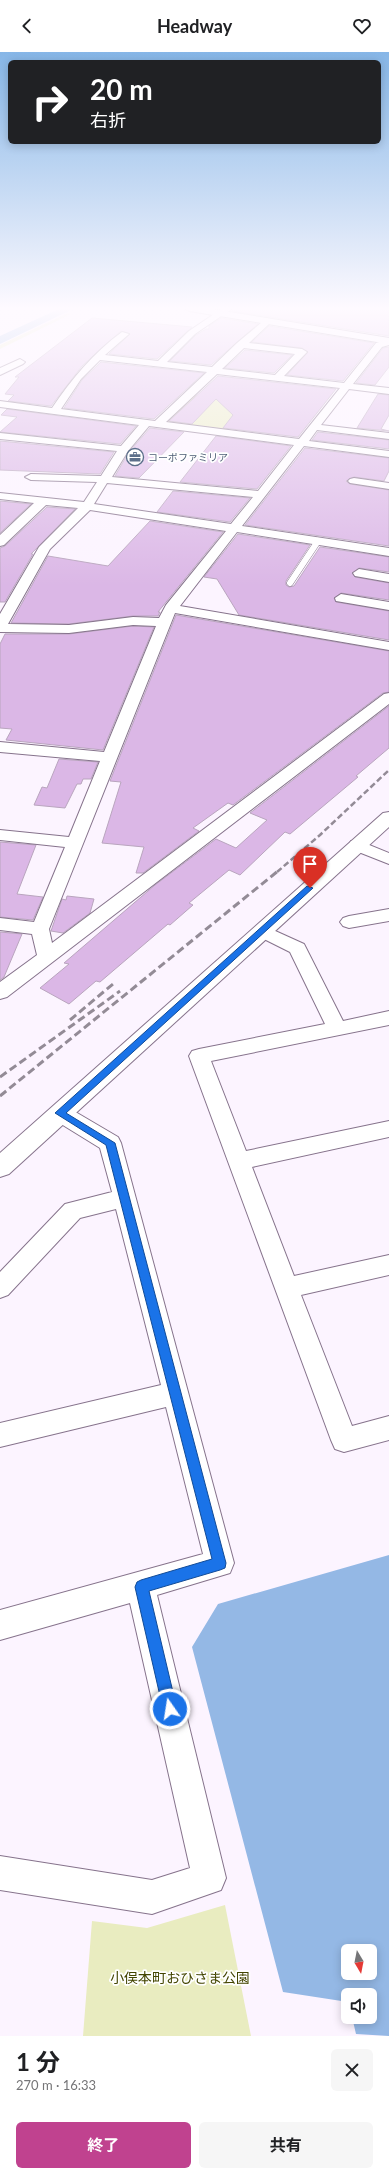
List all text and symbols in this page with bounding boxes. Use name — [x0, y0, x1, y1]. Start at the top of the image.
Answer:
icon: back — [16, 15, 38, 37]
text: Headway — [157, 15, 232, 37]
icon: heart — [351, 15, 373, 37]
text: 20 m — [90, 72, 153, 106]
icon: right — [24, 76, 76, 128]
text: 右折 — [90, 109, 126, 131]
office icon: コーポファミリア — [125, 447, 145, 467]
place label: コーポファミリア — [148, 451, 228, 463]
pin — [293, 847, 327, 888]
icon: arrive — [299, 853, 321, 875]
position arrow — [149, 1688, 191, 1730]
north arrow — [341, 1944, 377, 1980]
map controls — [341, 1944, 377, 2024]
park label: 小俣本町おひさま公園 — [110, 1969, 250, 1986]
button: sound — [341, 1988, 377, 2024]
text: 1 分 — [16, 2047, 60, 2076]
button: close — [331, 2049, 373, 2091]
text: 270 m · 16:33 — [16, 2077, 96, 2093]
button: 終了 — [16, 2122, 191, 2168]
button: 共有 — [199, 2122, 373, 2168]

